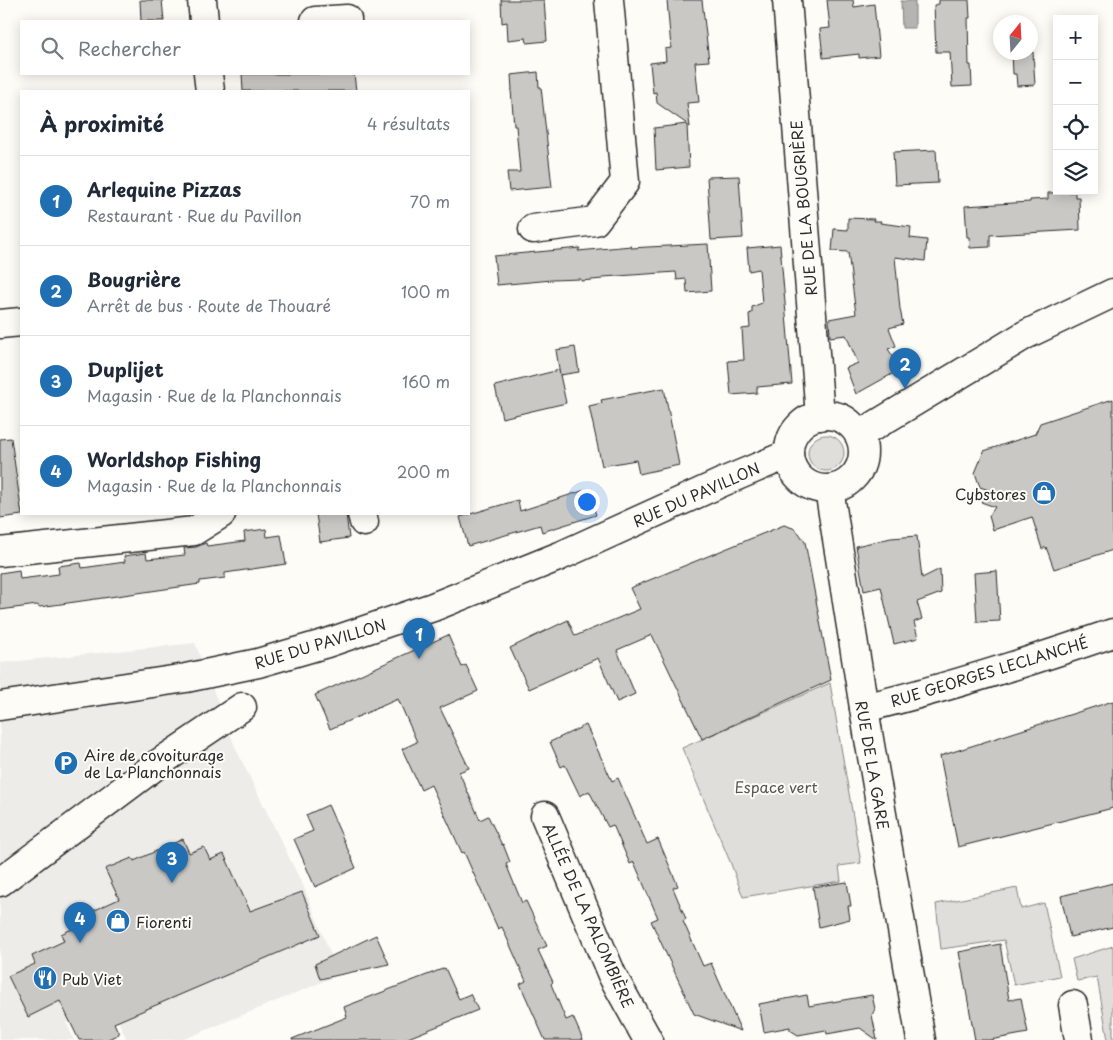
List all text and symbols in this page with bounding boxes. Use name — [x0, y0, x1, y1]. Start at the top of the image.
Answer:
north arrow — [993, 15, 1038, 60]
map controls — [1053, 15, 1098, 195]
button: + — [1053, 15, 1098, 60]
search box — [20, 20, 470, 75]
icon: search — [38, 34, 66, 62]
text: Rechercher — [78, 34, 181, 62]
button: − — [1053, 60, 1098, 105]
button: locate — [1053, 105, 1098, 150]
text: À proximité — [40, 107, 164, 139]
text: 4 résultats — [367, 111, 450, 135]
street label: RUE DE LA BOUGRIÈRE — [784, 119, 822, 297]
button: layers — [1053, 150, 1098, 195]
text: Arlequine Pizzas — [87, 175, 241, 203]
text: 1 — [52, 189, 60, 213]
text: 70 m — [410, 189, 450, 213]
text: Restaurant · Rue du Pavillon — [87, 203, 302, 227]
text: Bougrière — [87, 265, 181, 293]
text: 2 — [50, 279, 62, 303]
text: 100 m — [401, 279, 450, 303]
text: Arrêt de bus · Route de Thouaré — [87, 293, 331, 317]
pin: 2 — [889, 348, 921, 389]
text: Duplijet — [87, 355, 164, 383]
text: 3 — [51, 369, 61, 393]
text: 160 m — [402, 369, 450, 393]
text: Magasin · Rue de la Planchonnais — [87, 383, 341, 407]
text: Worldshop Fishing — [87, 445, 261, 473]
street label: RUE DU PAVILLON — [629, 456, 763, 532]
text: 4 — [51, 459, 61, 483]
text: 200 m — [397, 459, 450, 483]
text: Magasin · Rue de la Planchonnais — [87, 473, 341, 497]
shop icon: Cybstores — [1031, 480, 1057, 506]
place label: Cybstores — [955, 482, 1026, 505]
your location — [574, 489, 600, 515]
street label: RUE DU PAVILLON — [251, 612, 389, 674]
pin: 1 — [403, 618, 435, 659]
street label: RUE GEORGES LECLANCHÉ — [887, 630, 1091, 712]
street label: RUE DE LA GARE — [850, 699, 896, 831]
place label: Aire de covoiturage de La Planchonnais — [84, 743, 224, 783]
parking icon: Aire de covoiturage de La Planchonnais — [53, 750, 79, 776]
park label: Espace vert — [734, 775, 818, 798]
street label: ALLÉE DE LA PALOMBIÈRE — [538, 819, 640, 1011]
pin: 3 — [156, 842, 188, 883]
pin: 4 — [64, 902, 96, 943]
shop icon: Fiorenti — [105, 908, 131, 934]
place label: Fiorenti — [136, 910, 192, 933]
restaurant icon: Pub Viet — [32, 965, 58, 991]
place label: Pub Viet — [62, 967, 122, 990]

